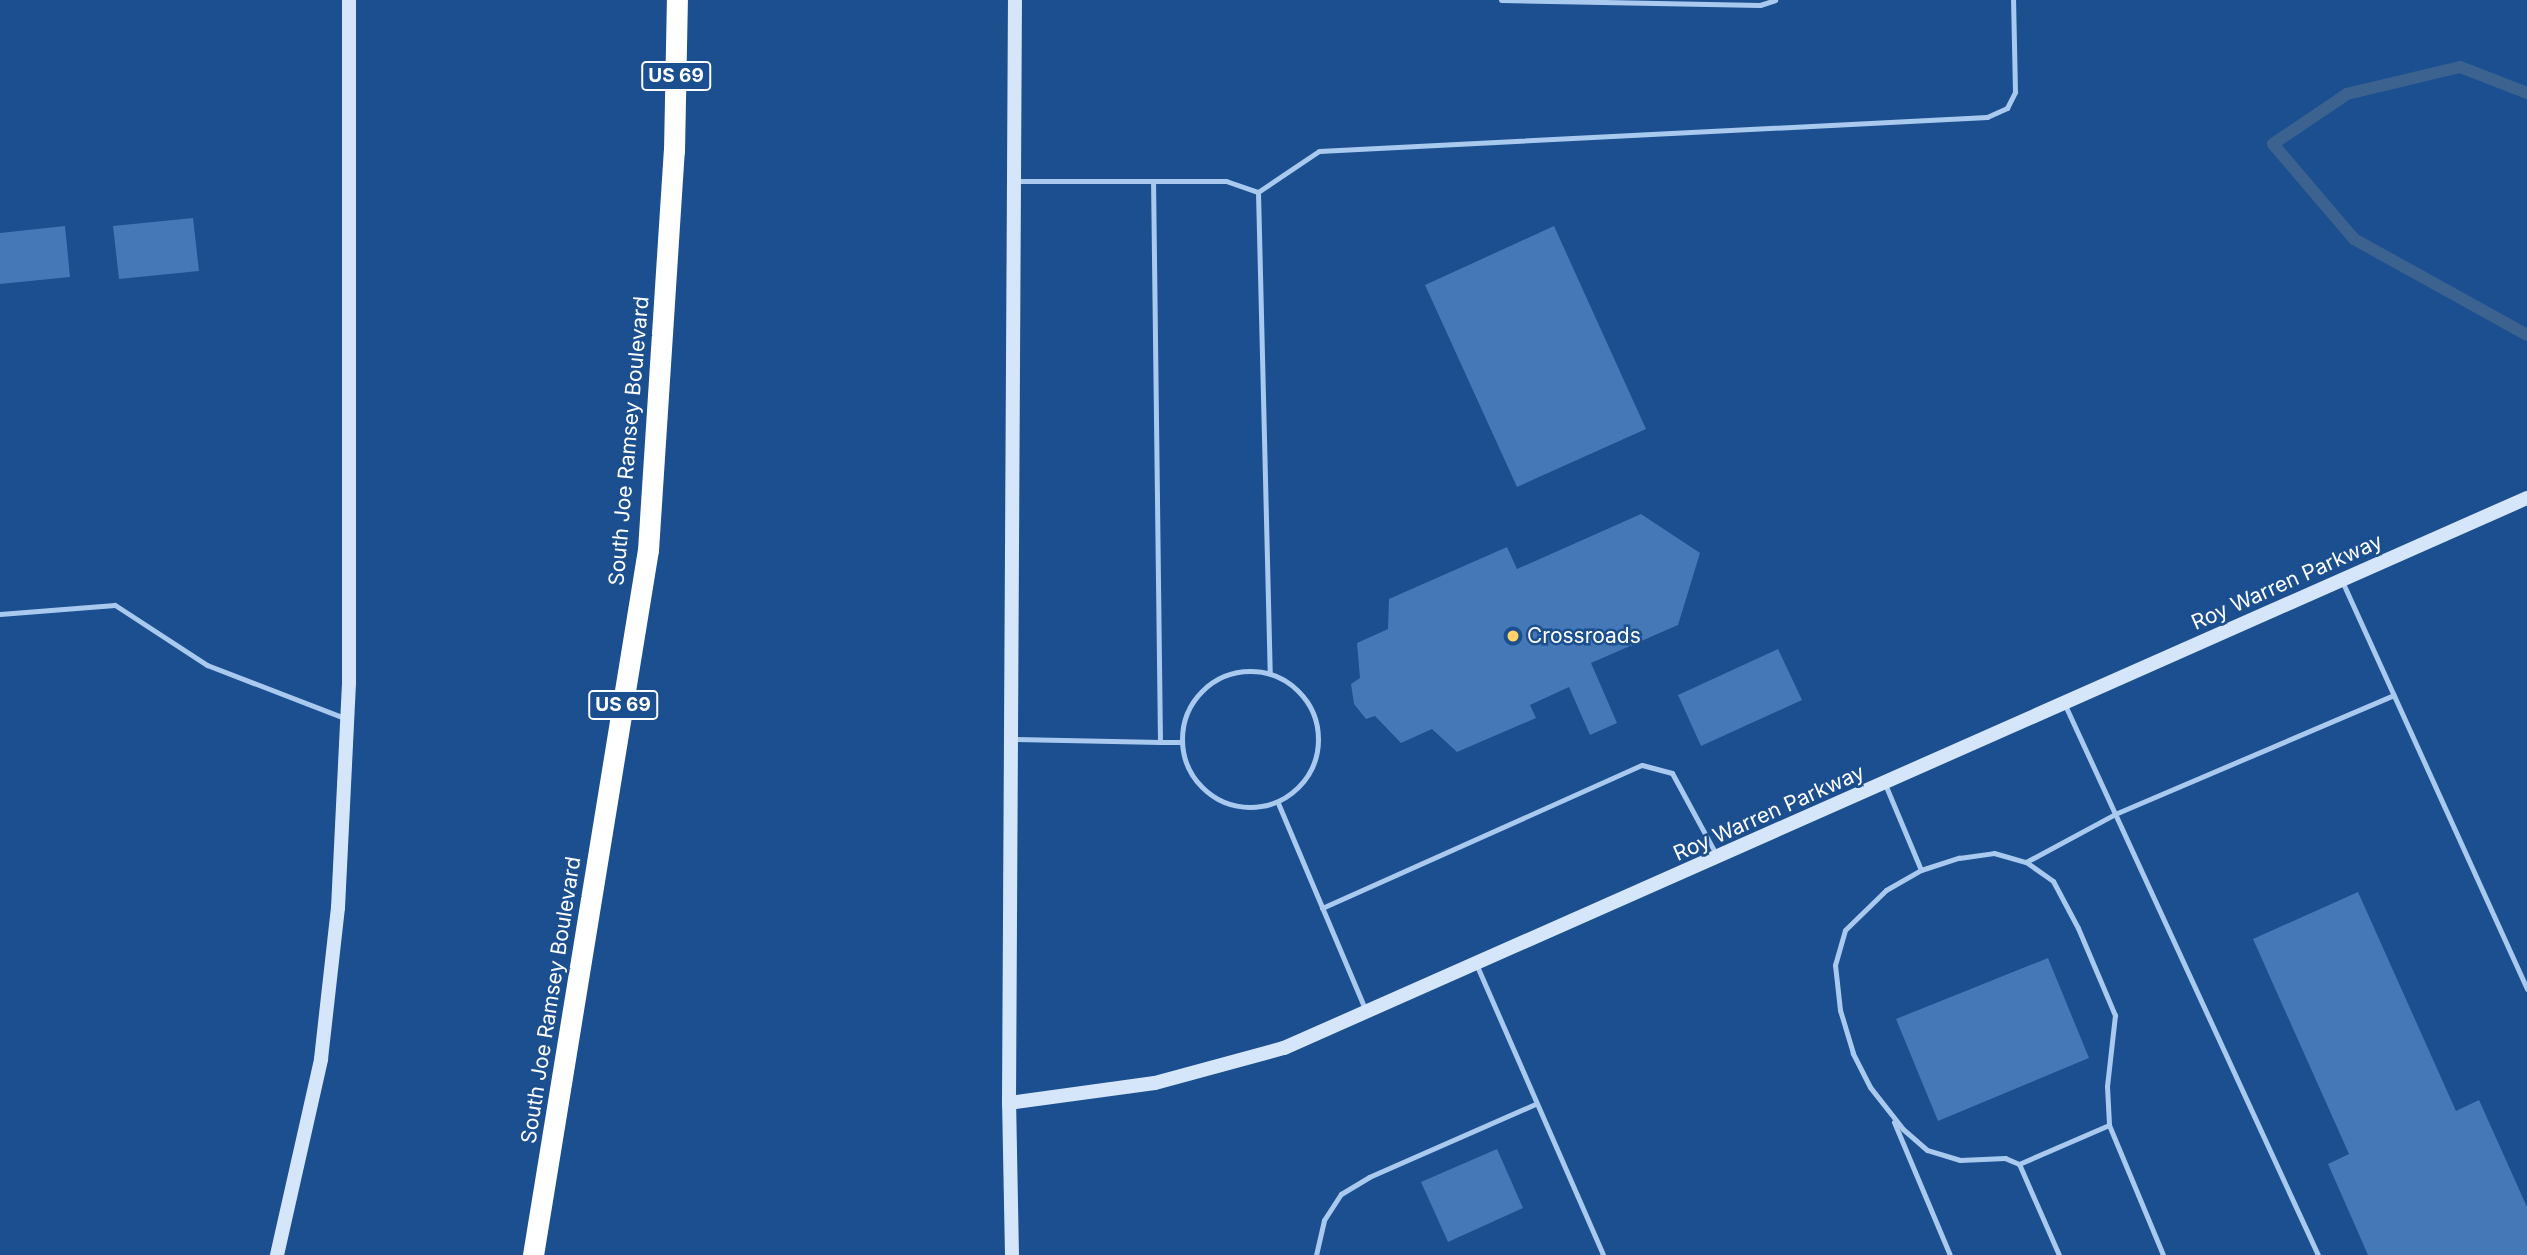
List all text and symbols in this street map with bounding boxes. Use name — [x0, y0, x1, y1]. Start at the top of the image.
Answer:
road number: US 69 — [641, 60, 711, 92]
street label: South Joe Ramsey Boulevard — [604, 295, 654, 587]
street label: Roy Warren Parkway — [2188, 529, 2386, 635]
place label: Crossroads — [1527, 623, 1641, 649]
marker: Crossroads — [1505, 628, 1521, 644]
road number: US 69 — [588, 690, 658, 720]
street label: Roy Warren Parkway — [1670, 760, 1868, 866]
street label: South Joe Ramsey Boulevard — [516, 855, 586, 1145]

